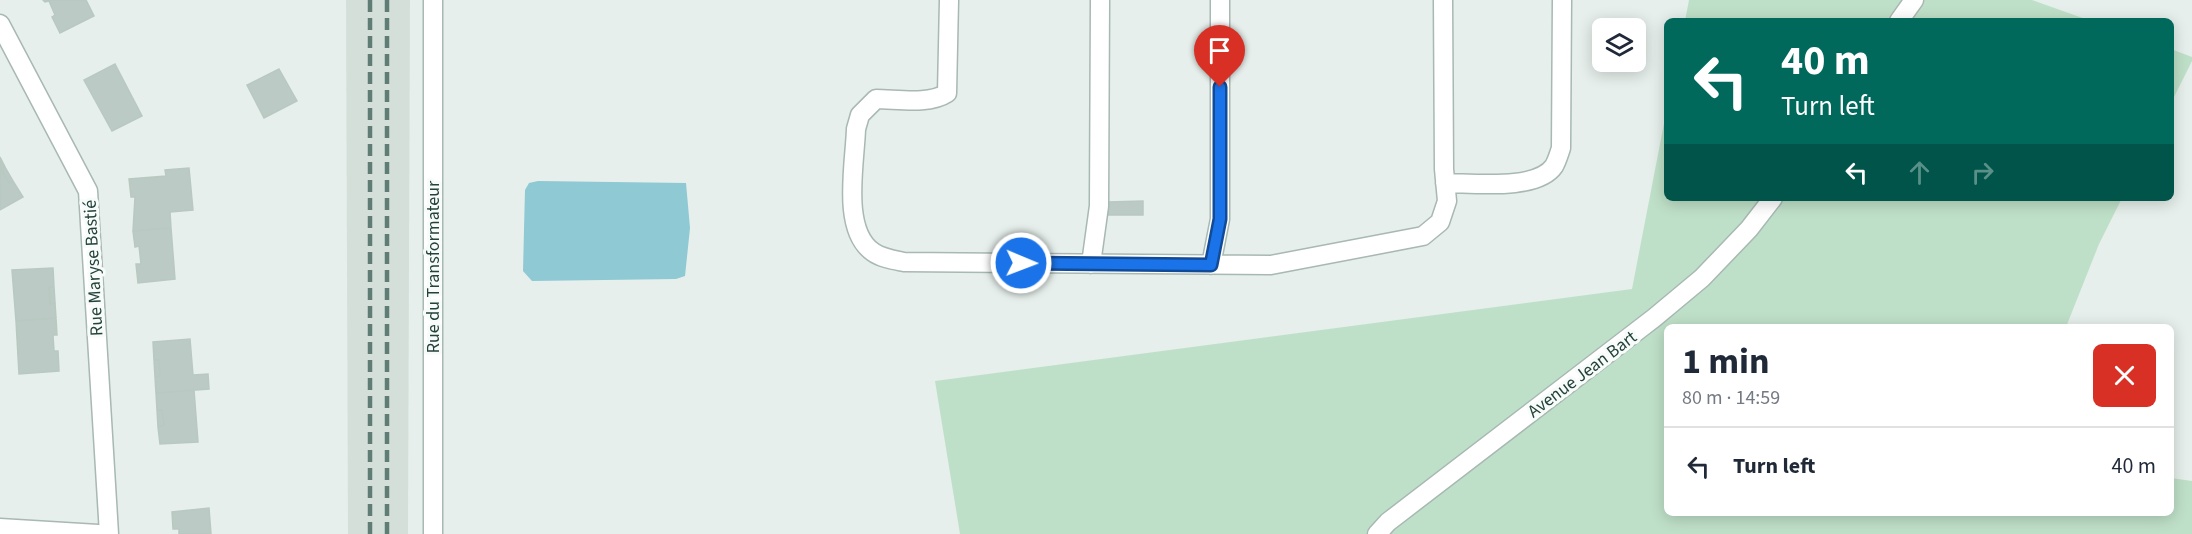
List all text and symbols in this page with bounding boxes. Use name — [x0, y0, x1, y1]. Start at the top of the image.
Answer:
map controls — [1592, 18, 1646, 72]
button: layers — [1592, 18, 1646, 72]
pin — [1194, 25, 1245, 87]
text: 40 m — [1781, 31, 1870, 91]
icon: arrive — [1203, 34, 1236, 67]
icon: left — [1682, 42, 1760, 120]
text: Turn left — [1781, 87, 1875, 126]
icon: left — [1840, 156, 1873, 189]
icon: ahead — [1903, 156, 1936, 189]
icon: right — [1966, 156, 1999, 189]
street label: Rue du Transformateur — [421, 180, 446, 353]
street label: Rue Maryse Bastié — [77, 199, 110, 337]
position arrow — [989, 231, 1053, 295]
street label: Avenue Jean Bart — [1523, 325, 1642, 424]
text: 1 min — [1682, 336, 1770, 387]
button: close — [2093, 344, 2156, 407]
text: 80 m · 14:59 — [1682, 384, 1780, 412]
icon: left — [1682, 450, 1715, 483]
text: Turn left — [1733, 450, 1815, 482]
text: 40 m — [2111, 450, 2156, 482]

